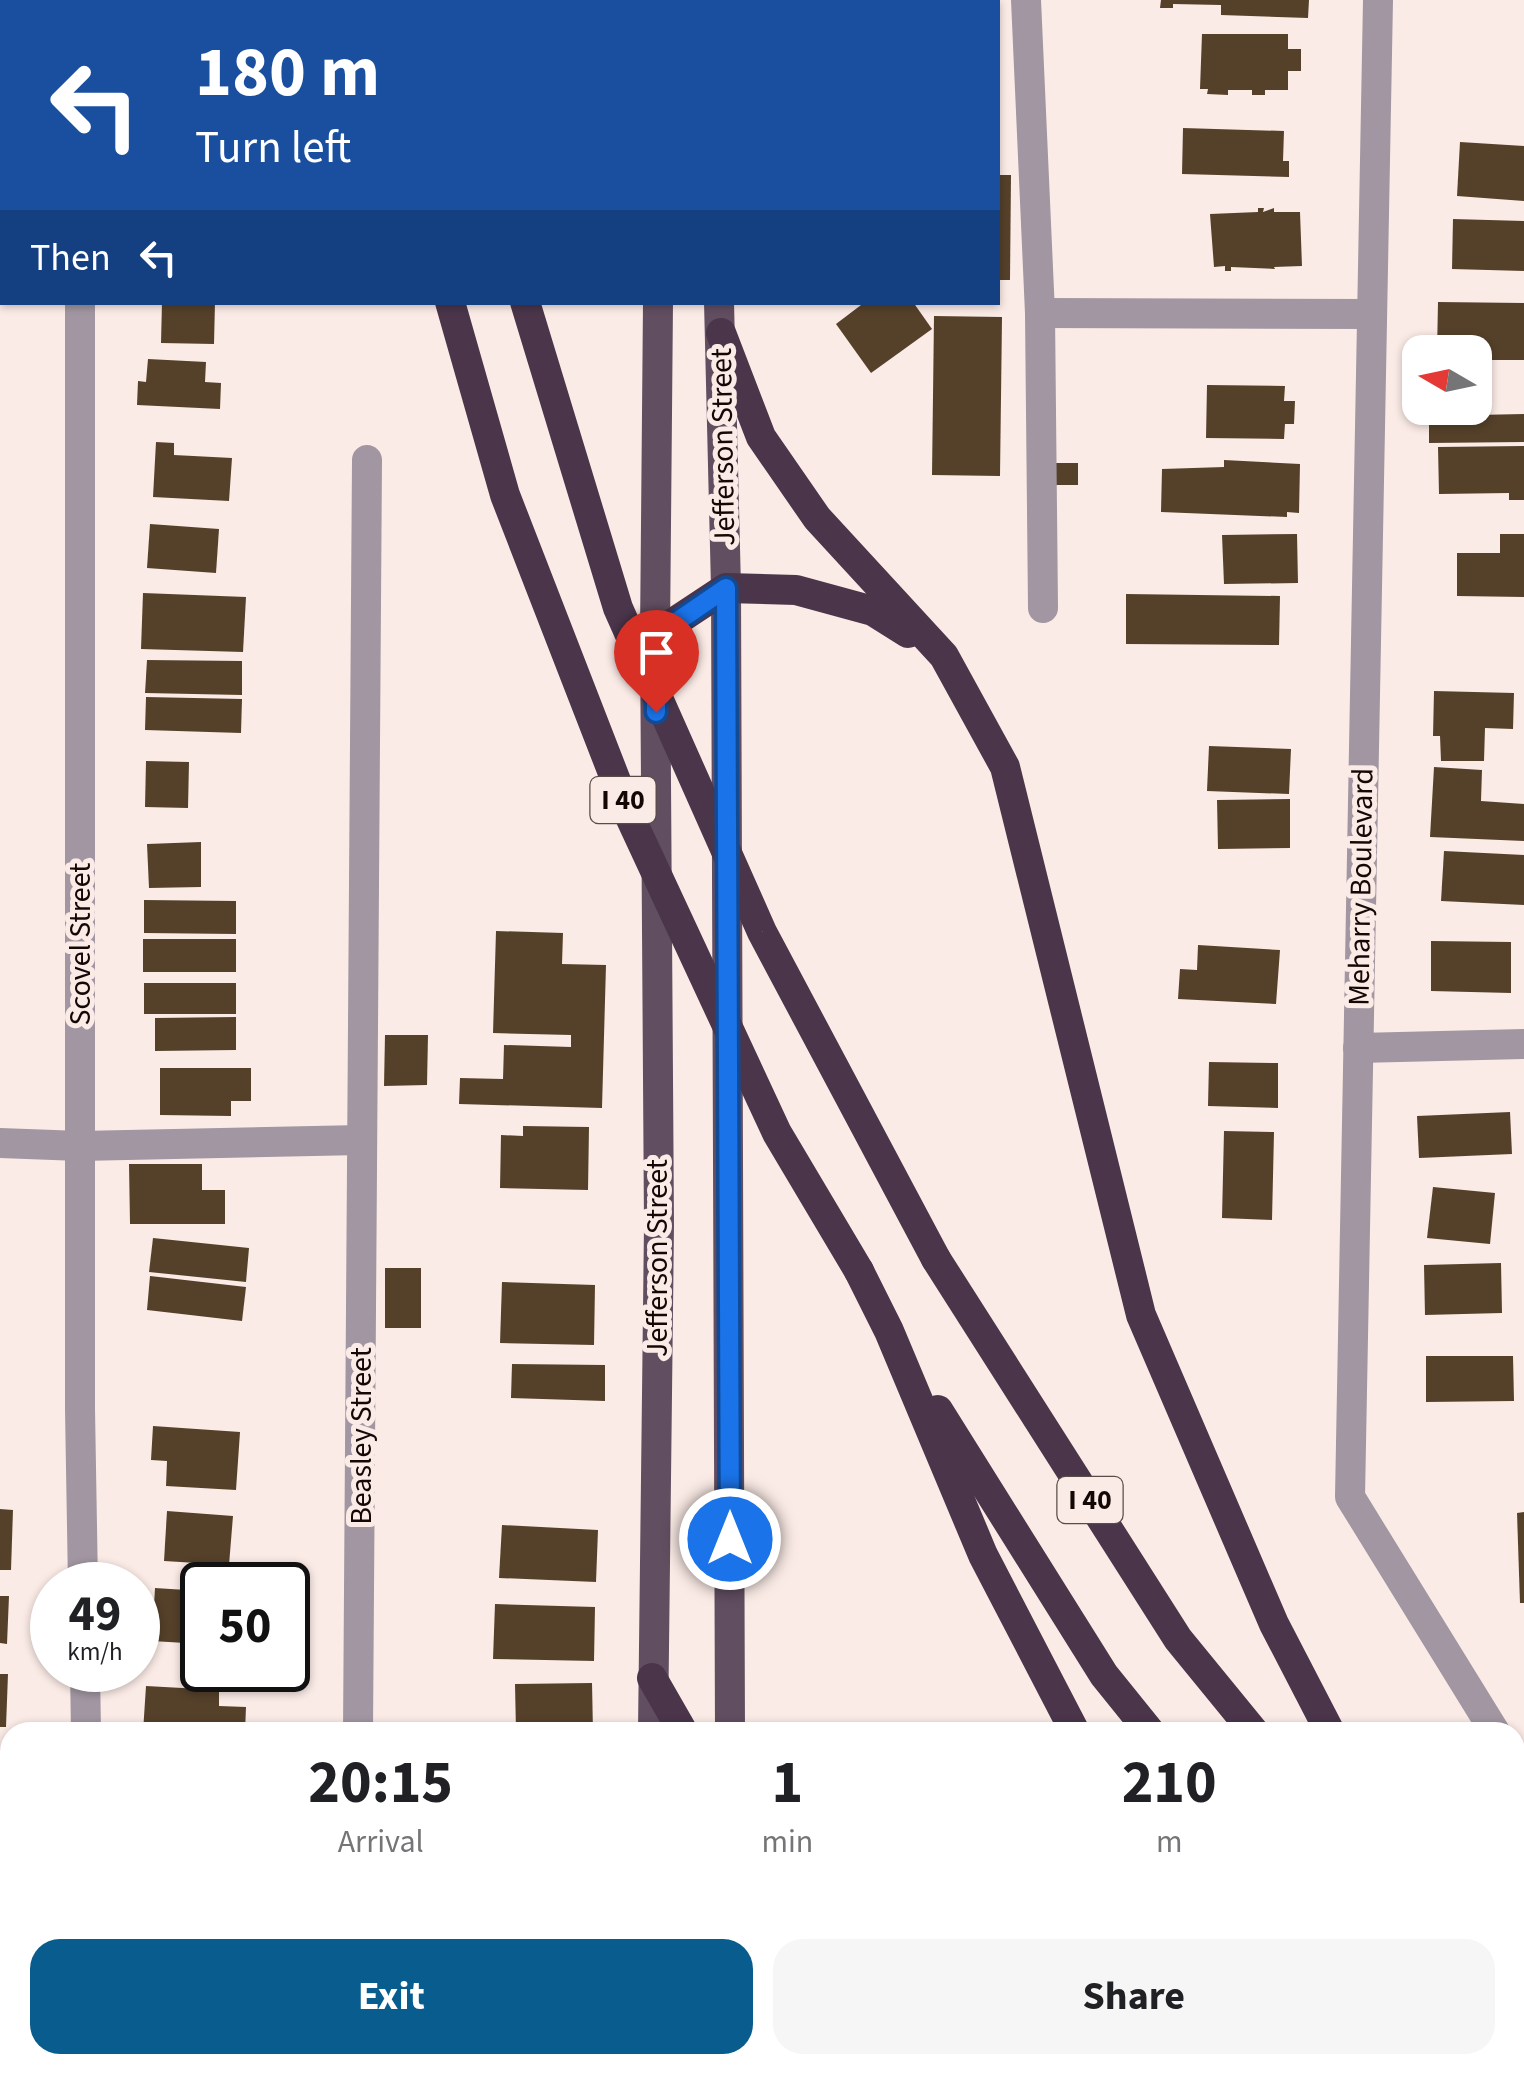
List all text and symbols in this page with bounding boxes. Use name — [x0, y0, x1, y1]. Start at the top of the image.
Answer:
text: 180 m — [195, 23, 380, 123]
icon: left — [30, 40, 160, 170]
text: Turn left — [195, 116, 351, 180]
icon: left — [131, 230, 186, 285]
text: Then — [30, 231, 111, 285]
north arrow — [1402, 335, 1492, 425]
map controls — [1402, 335, 1492, 425]
street label: Jefferson Street — [700, 348, 746, 546]
pin — [614, 610, 699, 713]
icon: arrive — [629, 625, 684, 680]
street label: Meharry Boulevard — [1337, 768, 1385, 1006]
road number: I 40 — [590, 777, 656, 823]
street label: Scovel Street — [59, 863, 102, 1025]
street label: Jefferson Street — [636, 1159, 679, 1357]
street label: Beasley Street — [340, 1347, 383, 1525]
road number: I 40 — [1058, 1477, 1122, 1523]
position arrow — [678, 1487, 782, 1591]
speed limit sign: 50 — [180, 1562, 310, 1692]
text: 49 — [69, 1579, 121, 1650]
text: km/h — [67, 1634, 123, 1670]
text: 20:15 — [308, 1741, 453, 1826]
text: 1 — [772, 1741, 803, 1826]
text: 210 — [1122, 1741, 1217, 1826]
text: Arrival — [338, 1819, 424, 1865]
text: min — [761, 1819, 813, 1865]
text: m — [1156, 1819, 1182, 1865]
button: Exit — [30, 1939, 753, 2054]
button: Share — [773, 1939, 1495, 2054]

